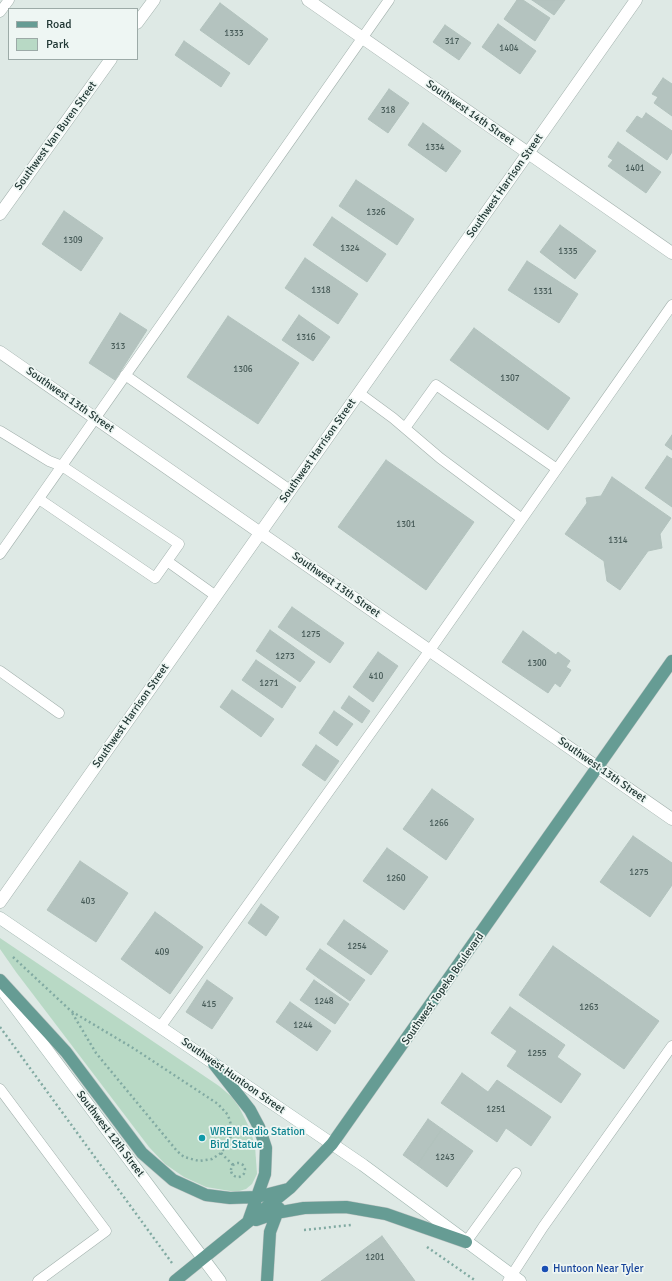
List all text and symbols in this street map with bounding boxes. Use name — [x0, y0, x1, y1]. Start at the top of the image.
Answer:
legend — [8, 8, 138, 60]
text: Road — [46, 17, 72, 32]
house number: 1333 — [224, 29, 244, 39]
text: Park — [46, 37, 69, 52]
house number: 317 — [445, 37, 459, 47]
house number: 1404 — [499, 44, 519, 54]
street label: Southwest 14th Street — [423, 78, 517, 148]
street label: Southwest Van Buren Street — [12, 79, 100, 193]
house number: 318 — [381, 106, 395, 116]
street label: Southwest Harrison Street — [464, 132, 546, 240]
house number: 1334 — [425, 143, 445, 153]
house number: 1401 — [625, 164, 645, 174]
house number: 1326 — [366, 208, 386, 218]
house number: 1309 — [63, 236, 83, 246]
house number: 1324 — [340, 244, 360, 254]
house number: 1335 — [558, 247, 578, 257]
house number: 1318 — [311, 286, 331, 296]
house number: 1331 — [533, 287, 553, 297]
house number: 1316 — [296, 333, 316, 343]
house number: 313 — [111, 342, 125, 352]
street label: Southwest 13th Street — [23, 365, 117, 435]
house number: 1306 — [233, 365, 253, 375]
house number: 1307 — [500, 374, 520, 384]
street label: Southwest Harrison Street — [277, 397, 359, 505]
house number: 1301 — [396, 520, 416, 530]
house number: 1314 — [608, 536, 628, 546]
street label: Southwest 13th Street — [289, 550, 383, 620]
house number: 1275 — [301, 630, 321, 640]
house number: 1273 — [275, 652, 295, 662]
house number: 1300 — [527, 659, 547, 669]
street label: Southwest Harrison Street — [90, 662, 172, 770]
house number: 410 — [369, 672, 383, 682]
house number: 1271 — [259, 679, 279, 689]
street label: Southwest 13th Street — [555, 735, 649, 805]
house number: 1266 — [429, 819, 449, 829]
house number: 1275 — [629, 868, 649, 878]
house number: 1260 — [386, 874, 406, 884]
house number: 403 — [81, 897, 95, 907]
street label: Southwest Topeka Boulevard — [399, 930, 487, 1048]
house number: 1254 — [347, 942, 367, 952]
house number: 409 — [155, 948, 169, 958]
house number: 1248 — [314, 997, 334, 1007]
house number: 415 — [202, 1000, 216, 1010]
house number: 1263 — [579, 1003, 599, 1013]
house number: 1244 — [293, 1021, 313, 1031]
street label: Southwest Huntoon Street — [179, 1035, 287, 1117]
house number: 1255 — [527, 1049, 547, 1059]
street label: Southwest 12th Street — [73, 1088, 147, 1180]
house number: 1251 — [486, 1105, 506, 1115]
place label: WREN Radio Station Bird Statue — [210, 1125, 305, 1151]
marker: WREN Radio Station Bird Statue — [197, 1133, 207, 1143]
house number: 1243 — [435, 1153, 455, 1163]
house number: 1201 — [365, 1253, 385, 1263]
place label: Huntoon Near Tyler — [553, 1262, 644, 1276]
marker: Huntoon Near Tyler — [540, 1264, 550, 1274]

